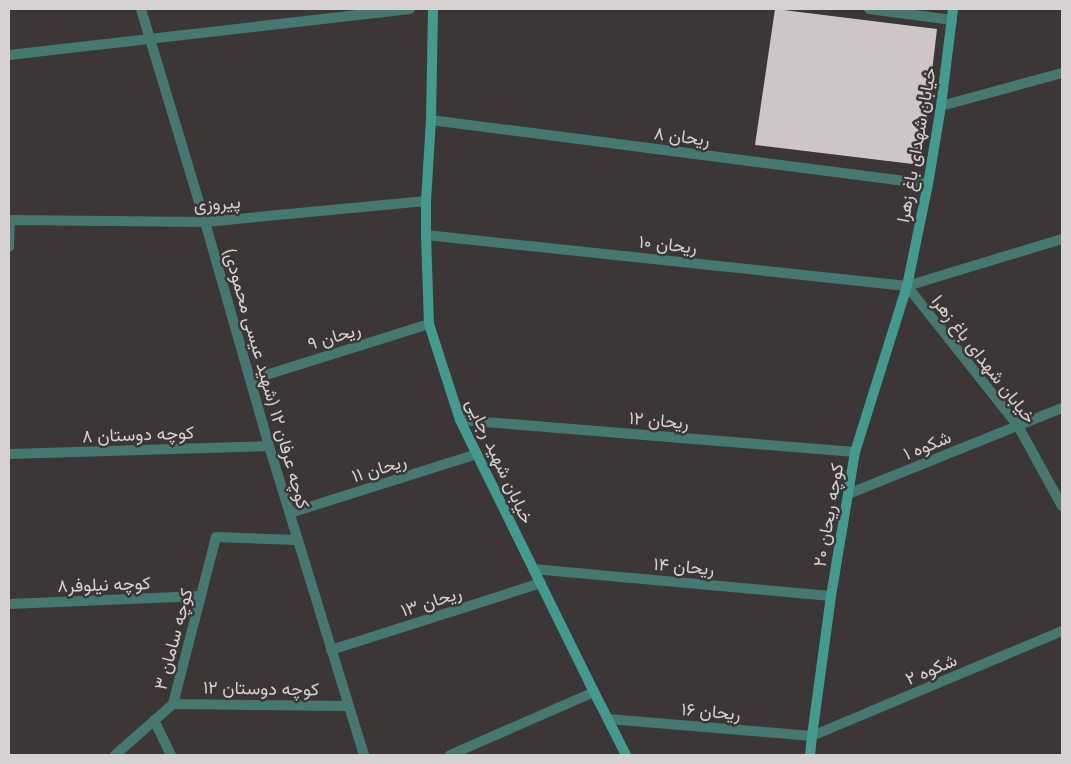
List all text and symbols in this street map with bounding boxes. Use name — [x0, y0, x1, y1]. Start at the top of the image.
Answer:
street label: خیابان شهدای باغ‌ زهرا — [891, 66, 942, 224]
street label: ریحان ۸ — [653, 121, 711, 151]
street label: پیروزی — [193, 190, 241, 217]
street label: ریحان ۱۰ — [638, 230, 698, 258]
street label: کوچه عرفان ۱۲ (شهید عیسی محمودی) — [218, 245, 315, 512]
street label: خیابان شهدای باغ زهرا — [926, 290, 1041, 428]
street label: ریحان ۹ — [305, 317, 363, 355]
street label: خیابان شهید رجایی — [461, 395, 539, 527]
street label: ریحان ۱۲ — [628, 406, 690, 434]
street label: کوچه دوستان ۸ — [82, 421, 194, 448]
street label: شکوه ۱ — [900, 425, 954, 465]
street label: ریحان ۱۱ — [349, 449, 409, 487]
street label: کوچه ریحان ۲۰ — [808, 461, 849, 569]
street label: ریحان ۱۴ — [653, 552, 715, 580]
street label: کوچه نیلوفر۸ — [57, 571, 151, 598]
street label: ریحان ۱۳ — [398, 580, 464, 622]
street label: کوچه سامان ۳ — [148, 586, 199, 692]
street label: شکوه ۲ — [902, 648, 960, 690]
street label: کوچه دوستان ۱۲ — [203, 675, 319, 702]
street label: ریحان ۱۶ — [680, 697, 742, 725]

